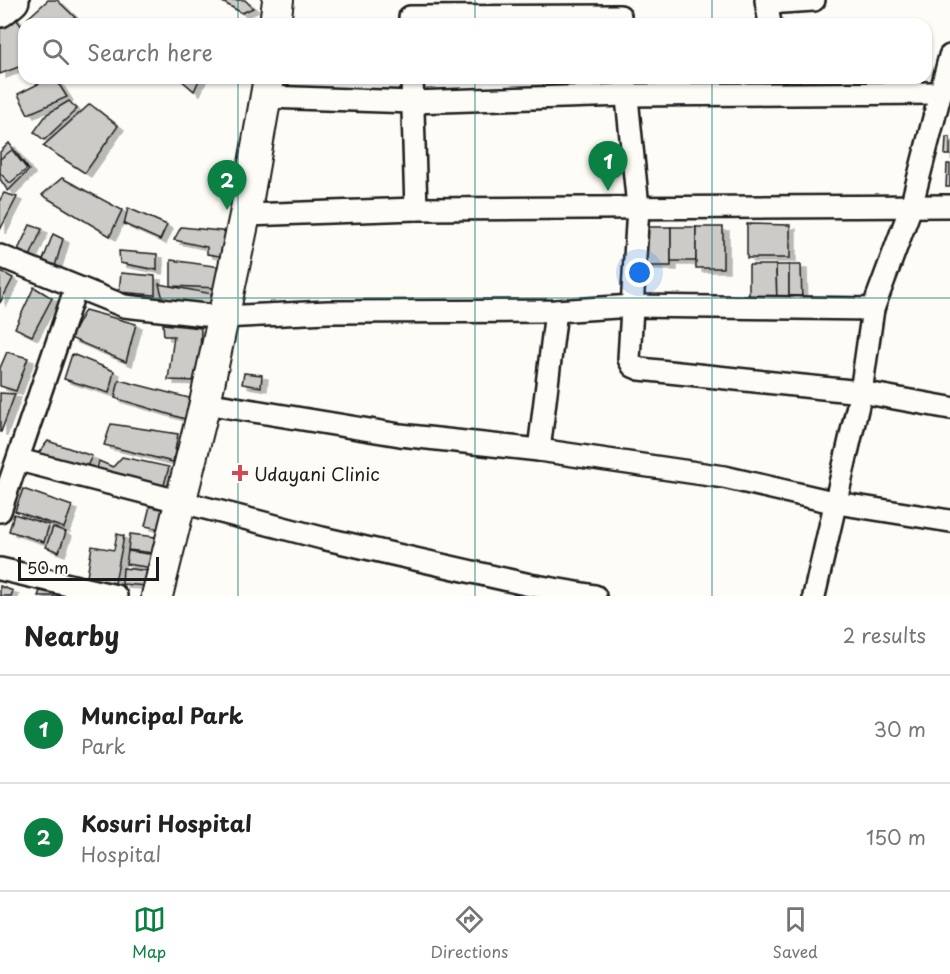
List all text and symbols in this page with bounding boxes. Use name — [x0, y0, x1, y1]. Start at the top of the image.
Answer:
search box — [18, 18, 932, 84]
icon: search — [39, 35, 72, 68]
text: Search here — [87, 35, 213, 68]
pin: 1 — [588, 142, 628, 191]
pin: 2 — [208, 160, 246, 210]
your location — [625, 258, 654, 287]
place label: Udayani Clinic — [254, 460, 380, 487]
marker: Udayani Clinic — [231, 464, 249, 482]
scale bar — [18, 554, 159, 582]
text: 50 m — [27, 555, 68, 579]
text: Nearby — [24, 616, 119, 655]
text: 2 results — [843, 620, 926, 650]
text: Muncipal Park — [81, 698, 243, 731]
text: 1 — [39, 714, 48, 744]
text: 30 m — [873, 714, 926, 744]
text: Park — [81, 731, 126, 761]
text: Kosuri Hospital — [81, 806, 252, 839]
text: 2 — [36, 822, 51, 852]
text: 150 m — [866, 822, 926, 852]
text: Hospital — [81, 839, 161, 869]
tab: Map — [132, 903, 166, 963]
tab: Directions — [430, 903, 508, 963]
tab: Saved — [772, 903, 818, 963]

